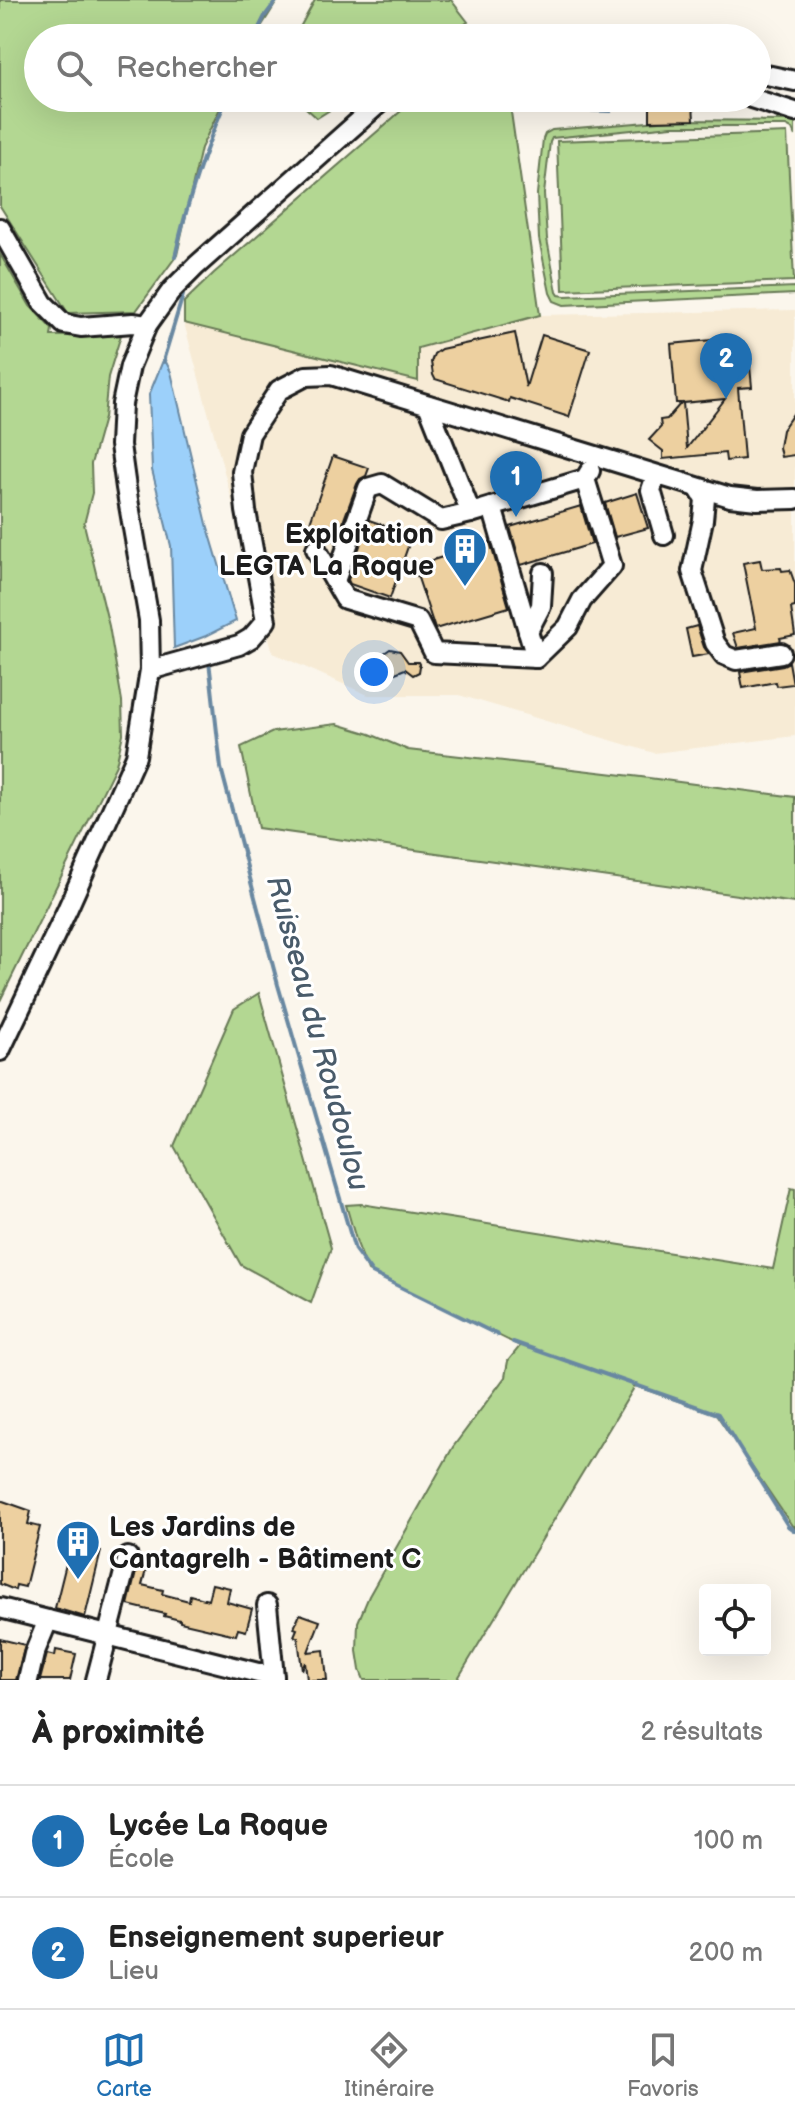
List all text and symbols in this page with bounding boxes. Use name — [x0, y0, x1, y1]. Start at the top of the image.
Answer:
search box — [24, 24, 771, 112]
icon: search — [52, 46, 96, 90]
text: Rechercher — [116, 50, 277, 86]
pin: 2 — [700, 333, 752, 399]
pin: 1 — [490, 451, 542, 517]
place label: Exploitation LEGTA La Roque — [219, 518, 434, 583]
building icon: Exploitation LEGTA La Roque — [441, 525, 489, 588]
your location — [354, 652, 394, 692]
water label: Ruisseau du Roudoulou — [258, 872, 376, 1195]
place label: Les Jardins de Cantagrelh - Bâtiment C — [109, 1511, 421, 1576]
building icon: Les Jardins de Cantagrelh - Bâtiment C — [54, 1518, 102, 1581]
map controls — [699, 1584, 771, 1656]
button: locate — [699, 1584, 771, 1656]
text: À proximité — [32, 1712, 205, 1753]
text: 2 résultats — [640, 1717, 763, 1748]
text: Lycée La Roque — [108, 1808, 328, 1844]
text: 1 — [53, 1826, 63, 1857]
text: 100 m — [694, 1826, 763, 1857]
text: École — [108, 1844, 174, 1875]
text: Enseignement superieur — [108, 1920, 444, 1956]
text: 2 — [50, 1938, 66, 1969]
text: 200 m — [689, 1938, 763, 1969]
text: Lieu — [108, 1956, 159, 1987]
tab: Carte — [96, 2028, 152, 2103]
tab: Itinéraire — [344, 2028, 434, 2103]
tab: Favoris — [627, 2028, 699, 2103]

